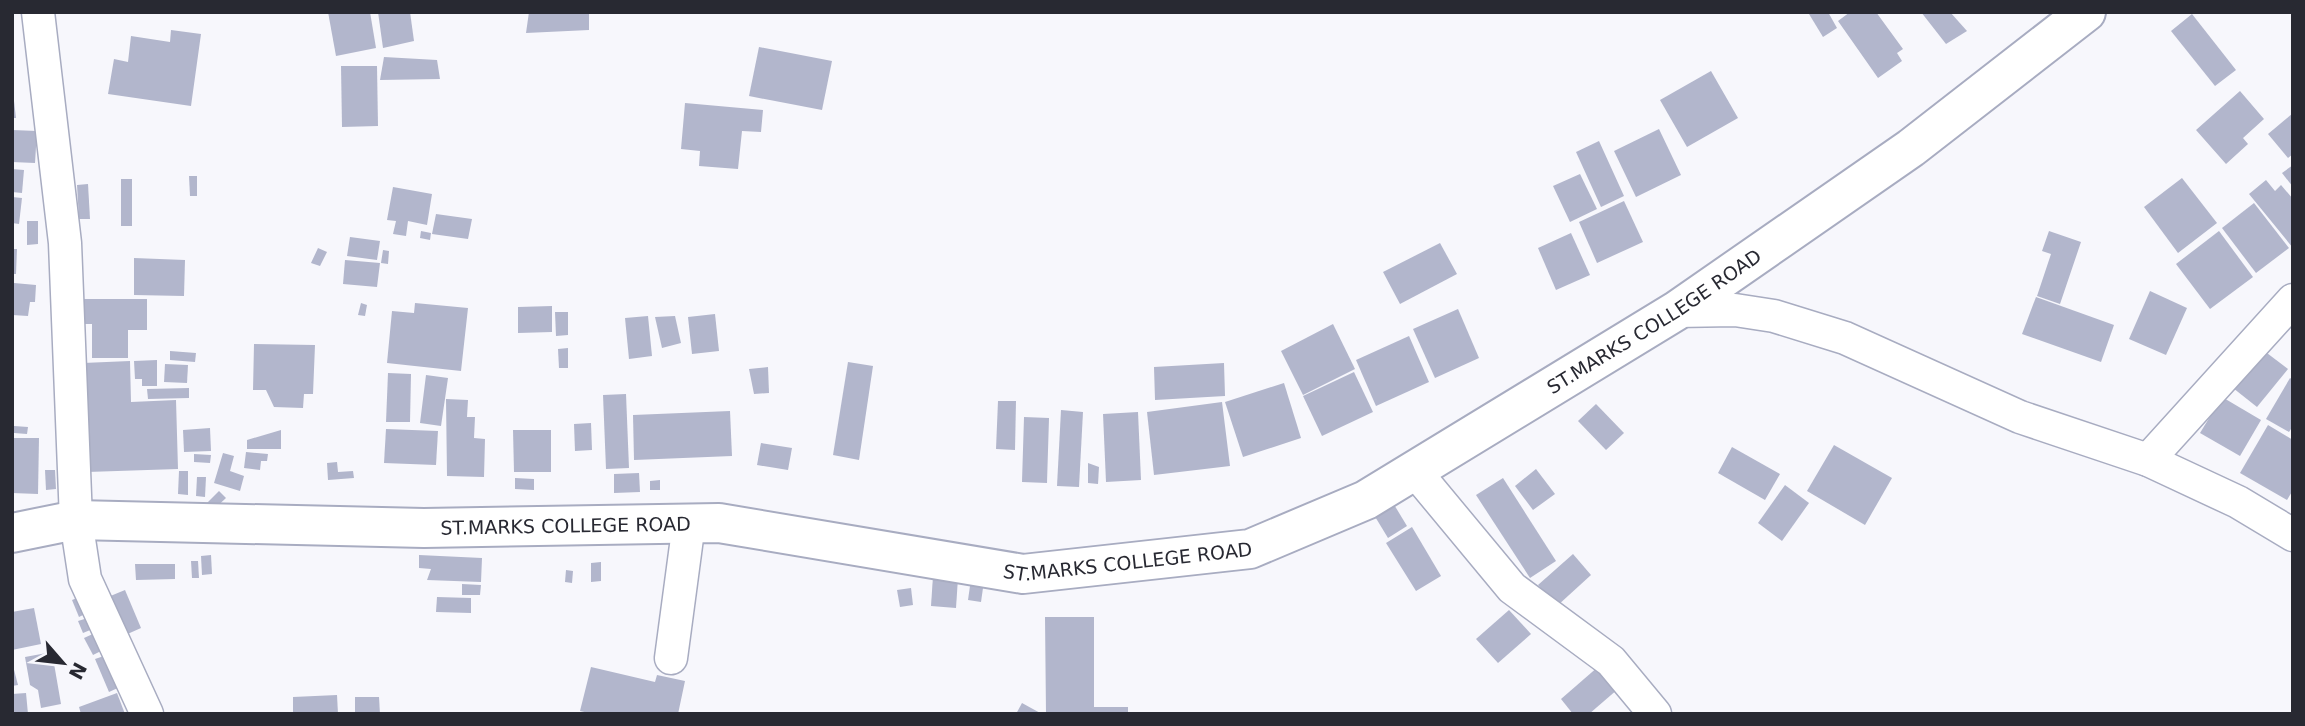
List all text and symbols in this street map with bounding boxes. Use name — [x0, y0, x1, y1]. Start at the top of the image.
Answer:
street label: ST.MARKS COLLEGE ROAD — [1543, 244, 1765, 398]
street label: ST.MARKS COLLEGE ROAD — [440, 512, 691, 539]
street label: ST.MARKS COLLEGE ROAD — [1002, 538, 1253, 586]
north arrow — [28, 628, 98, 698]
text: N — [65, 659, 91, 683]

